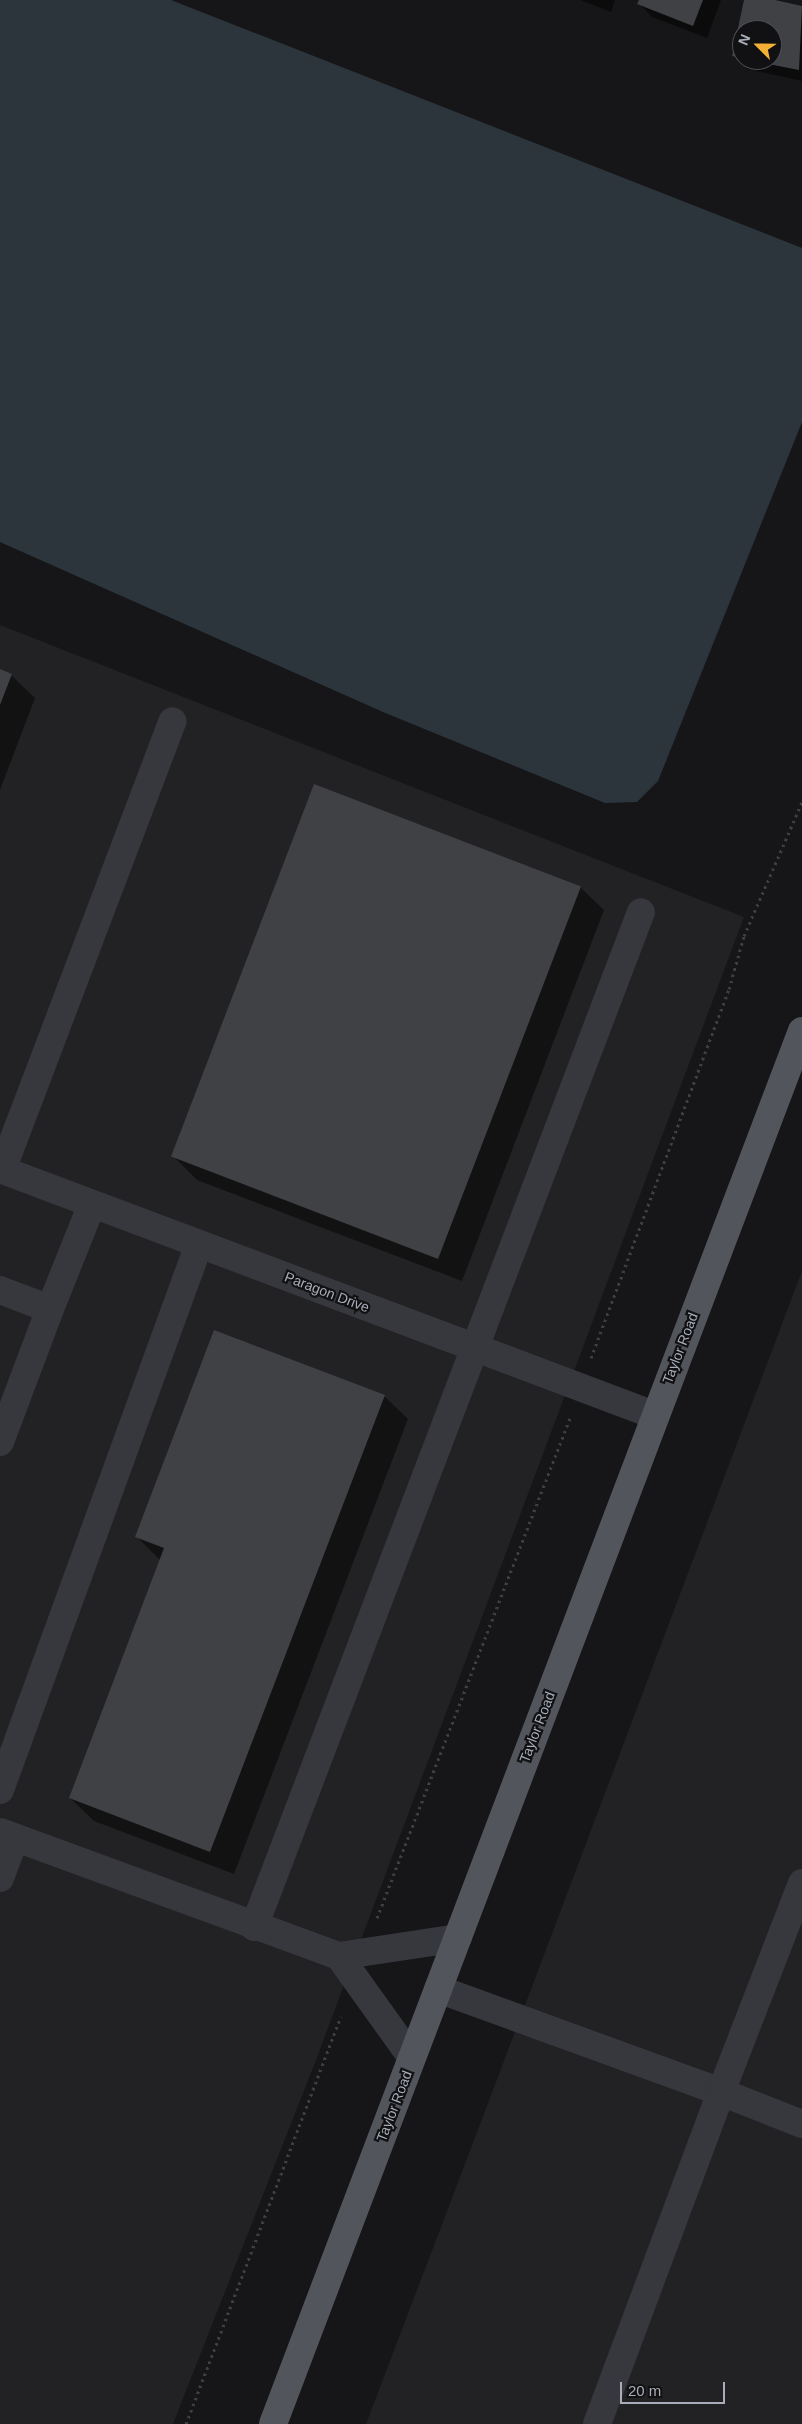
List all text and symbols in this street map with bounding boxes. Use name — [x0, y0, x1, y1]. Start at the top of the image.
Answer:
north arrow — [732, 20, 782, 70]
text: N — [735, 32, 753, 47]
street label: Paragon Drive — [282, 1268, 372, 1316]
street label: Taylor Road — [659, 1310, 701, 1386]
street label: Taylor Road — [516, 1689, 558, 1765]
street label: Taylor Road — [373, 2068, 415, 2144]
scale bar — [622, 2372, 727, 2404]
text: 20 m — [628, 2382, 661, 2399]

